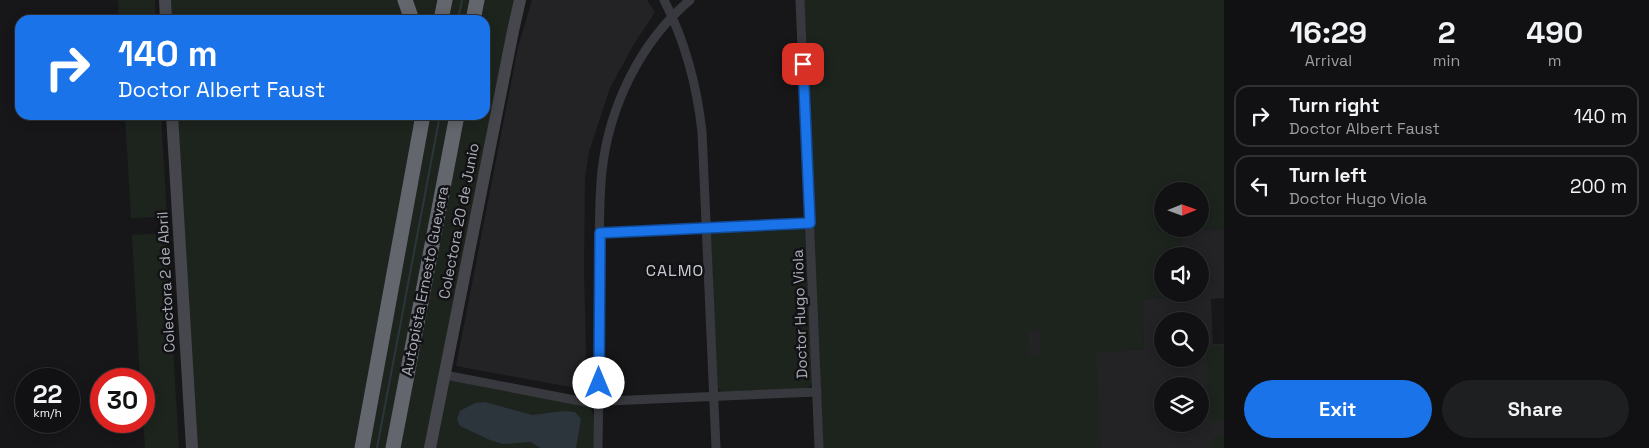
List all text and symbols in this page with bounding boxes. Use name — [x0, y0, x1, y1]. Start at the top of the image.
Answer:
text: 16:29 — [1290, 13, 1367, 52]
text: 2 — [1438, 13, 1456, 52]
text: 490 — [1526, 13, 1583, 52]
text: 140 m — [118, 32, 218, 76]
icon: right — [35, 35, 100, 100]
pin — [782, 43, 824, 85]
icon: arrive — [789, 50, 817, 78]
text: Arrival — [1305, 50, 1352, 71]
text: min — [1433, 50, 1460, 71]
text: m — [1548, 50, 1562, 71]
text: Doctor Albert Faust — [118, 75, 325, 103]
text: Turn right — [1289, 93, 1379, 118]
icon: right — [1246, 102, 1274, 130]
text: 140 m — [1574, 104, 1627, 129]
text: Doctor Albert Faust — [1289, 118, 1440, 139]
street label: Colectora 20 de Junio — [434, 141, 483, 301]
text: Turn left — [1289, 163, 1367, 188]
icon: left — [1246, 172, 1274, 200]
text: 200 m — [1570, 174, 1627, 199]
north arrow — [1154, 182, 1209, 238]
map controls — [1154, 182, 1209, 432]
street label: Autopista Ernesto Guevara — [397, 184, 452, 377]
text: Doctor Hugo Viola — [1289, 188, 1427, 209]
street label: Colectora 2 de Abril — [152, 211, 179, 353]
button: sound — [1154, 247, 1209, 302]
street label: Doctor Hugo Viola — [788, 249, 811, 379]
district label: CALMO — [646, 260, 704, 281]
button: search — [1154, 312, 1209, 367]
position arrow — [572, 356, 624, 408]
speed limit sign: 30 — [90, 368, 155, 433]
button: layers — [1154, 377, 1209, 432]
text: 22 — [33, 378, 62, 410]
button: Exit — [1244, 380, 1432, 438]
button: Share — [1442, 380, 1629, 438]
text: km/h — [33, 405, 62, 421]

